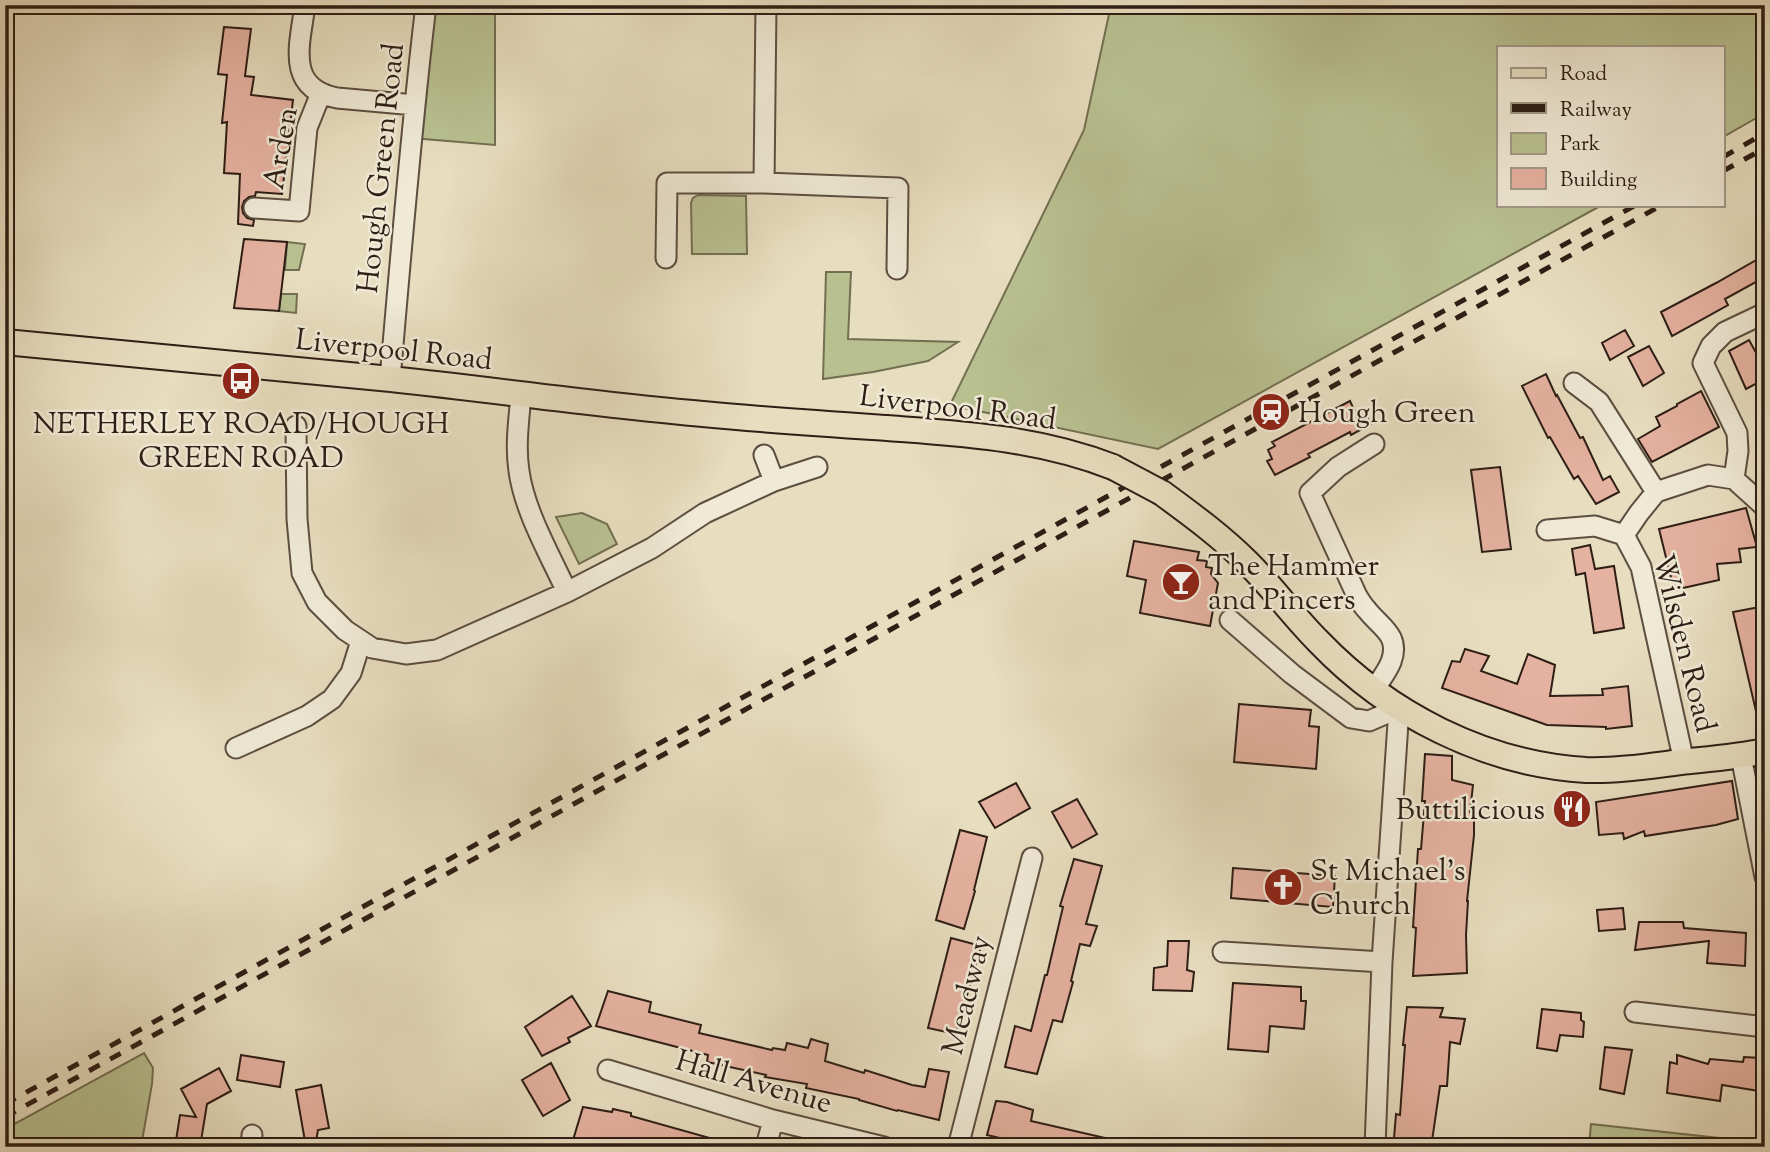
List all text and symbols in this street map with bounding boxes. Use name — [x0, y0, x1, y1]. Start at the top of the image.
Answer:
street label: Hough Green Road — [348, 41, 417, 296]
legend — [1497, 46, 1724, 206]
text: Road — [1560, 60, 1607, 90]
text: Railway — [1560, 96, 1632, 126]
street label: Arden — [254, 103, 311, 193]
text: Park — [1560, 130, 1601, 160]
text: Building — [1560, 166, 1637, 196]
street label: Liverpool Road — [293, 320, 495, 383]
bus stop icon: NETHERLEY ROAD/HOUGH GREEN ROAD — [220, 360, 262, 402]
street label: Liverpool Road — [857, 376, 1059, 443]
station icon: Hough Green — [1250, 391, 1292, 433]
place label: Hough Green — [1298, 393, 1476, 436]
place label: NETHERLEY ROAD/HOUGH GREEN ROAD — [33, 404, 449, 481]
place label: The Hammer and Pincers — [1208, 546, 1379, 623]
street label: Wilsden Road — [1640, 550, 1726, 737]
bar icon: The Hammer and Pincers — [1160, 561, 1202, 603]
restaurant icon: Buttilicious — [1551, 788, 1593, 830]
place label: Buttilicious — [1396, 790, 1545, 833]
place label: St Michael's Church — [1310, 851, 1466, 928]
church icon: St Michael's Church — [1262, 866, 1304, 908]
street label: Meadway — [933, 931, 1004, 1060]
street label: Hall Avenue — [670, 1041, 837, 1126]

